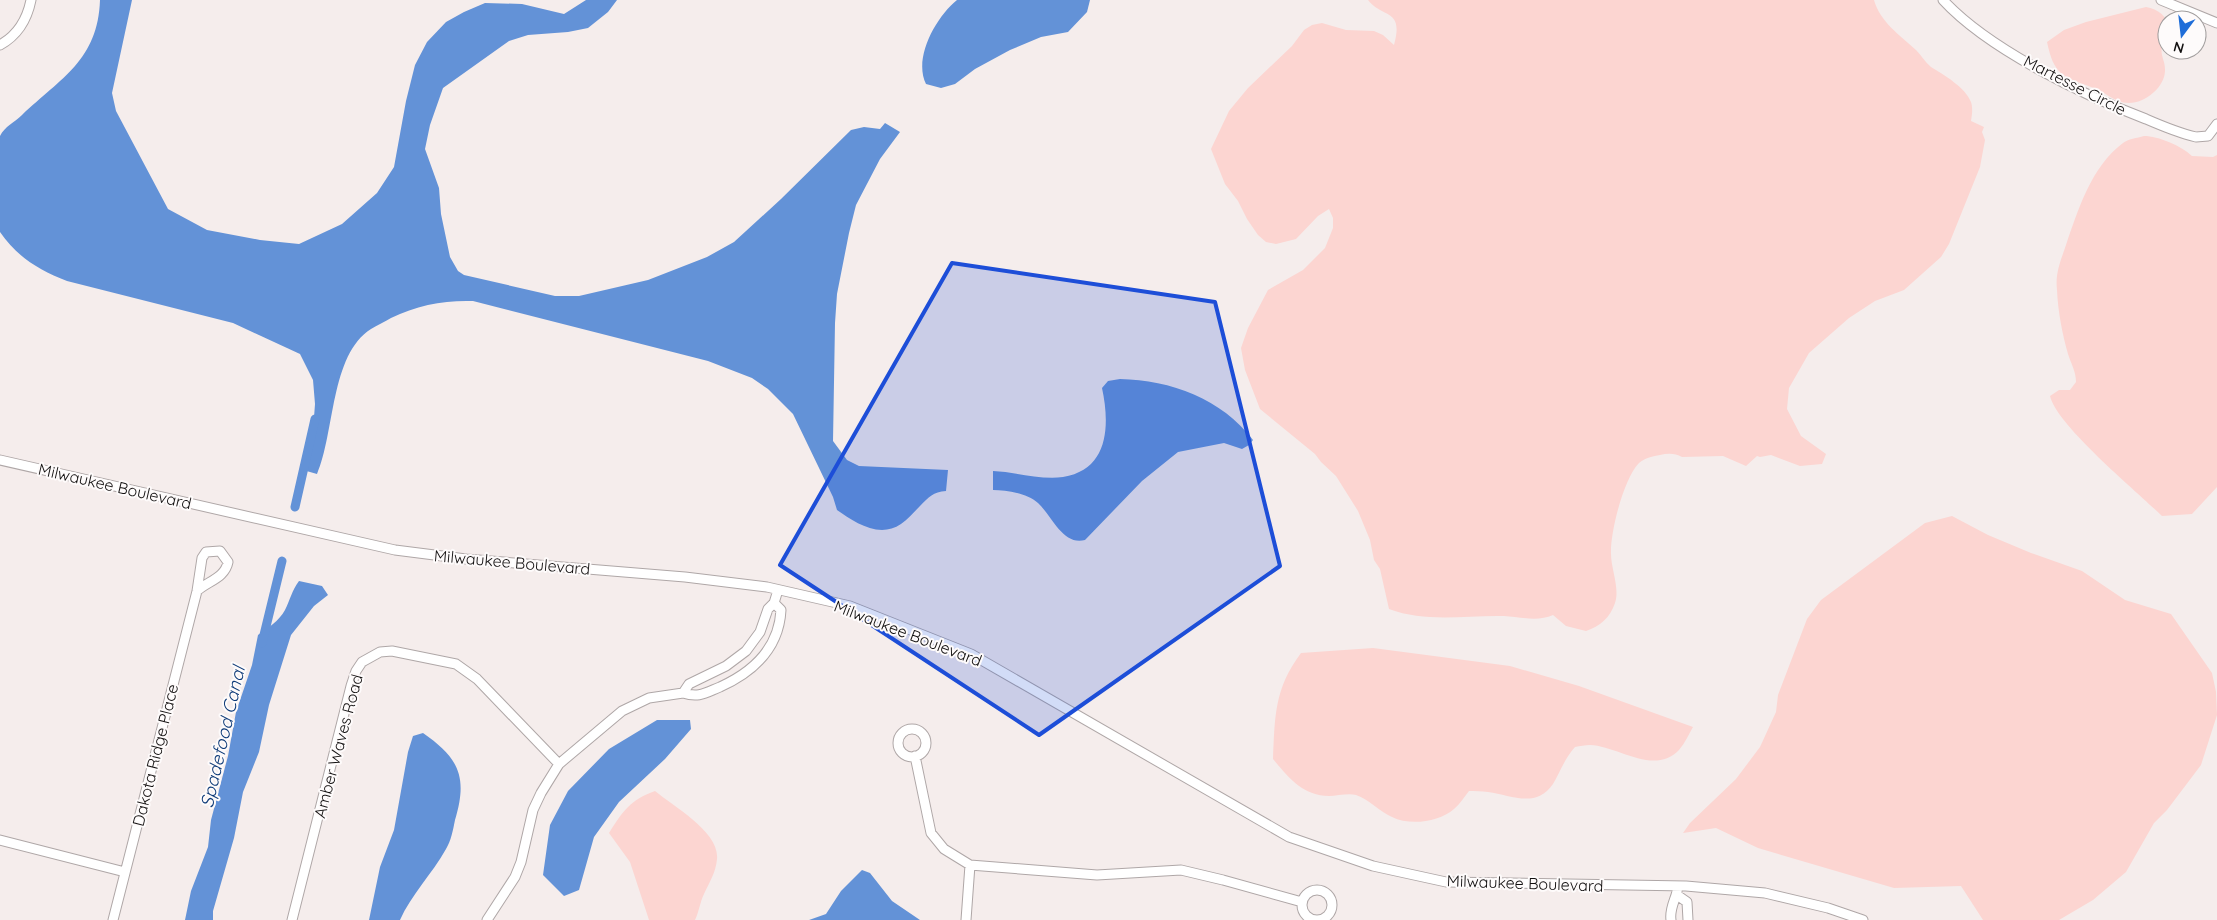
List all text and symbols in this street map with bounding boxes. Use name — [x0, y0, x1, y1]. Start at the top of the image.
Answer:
north arrow — [2157, 10, 2207, 60]
text: N — [2171, 38, 2186, 58]
street label: Martesse Circle — [2020, 51, 2130, 119]
street label: Milwaukee Boulevard — [36, 459, 194, 513]
street label: Milwaukee Boulevard — [433, 545, 591, 579]
street label: Milwaukee Boulevard — [831, 596, 985, 670]
water label: Spadefood Canal — [195, 662, 250, 810]
street label: Amber Waves Road — [309, 672, 367, 820]
street label: Dakota Ridge Place — [128, 682, 182, 828]
street label: Milwaukee Boulevard — [1446, 870, 1604, 896]

